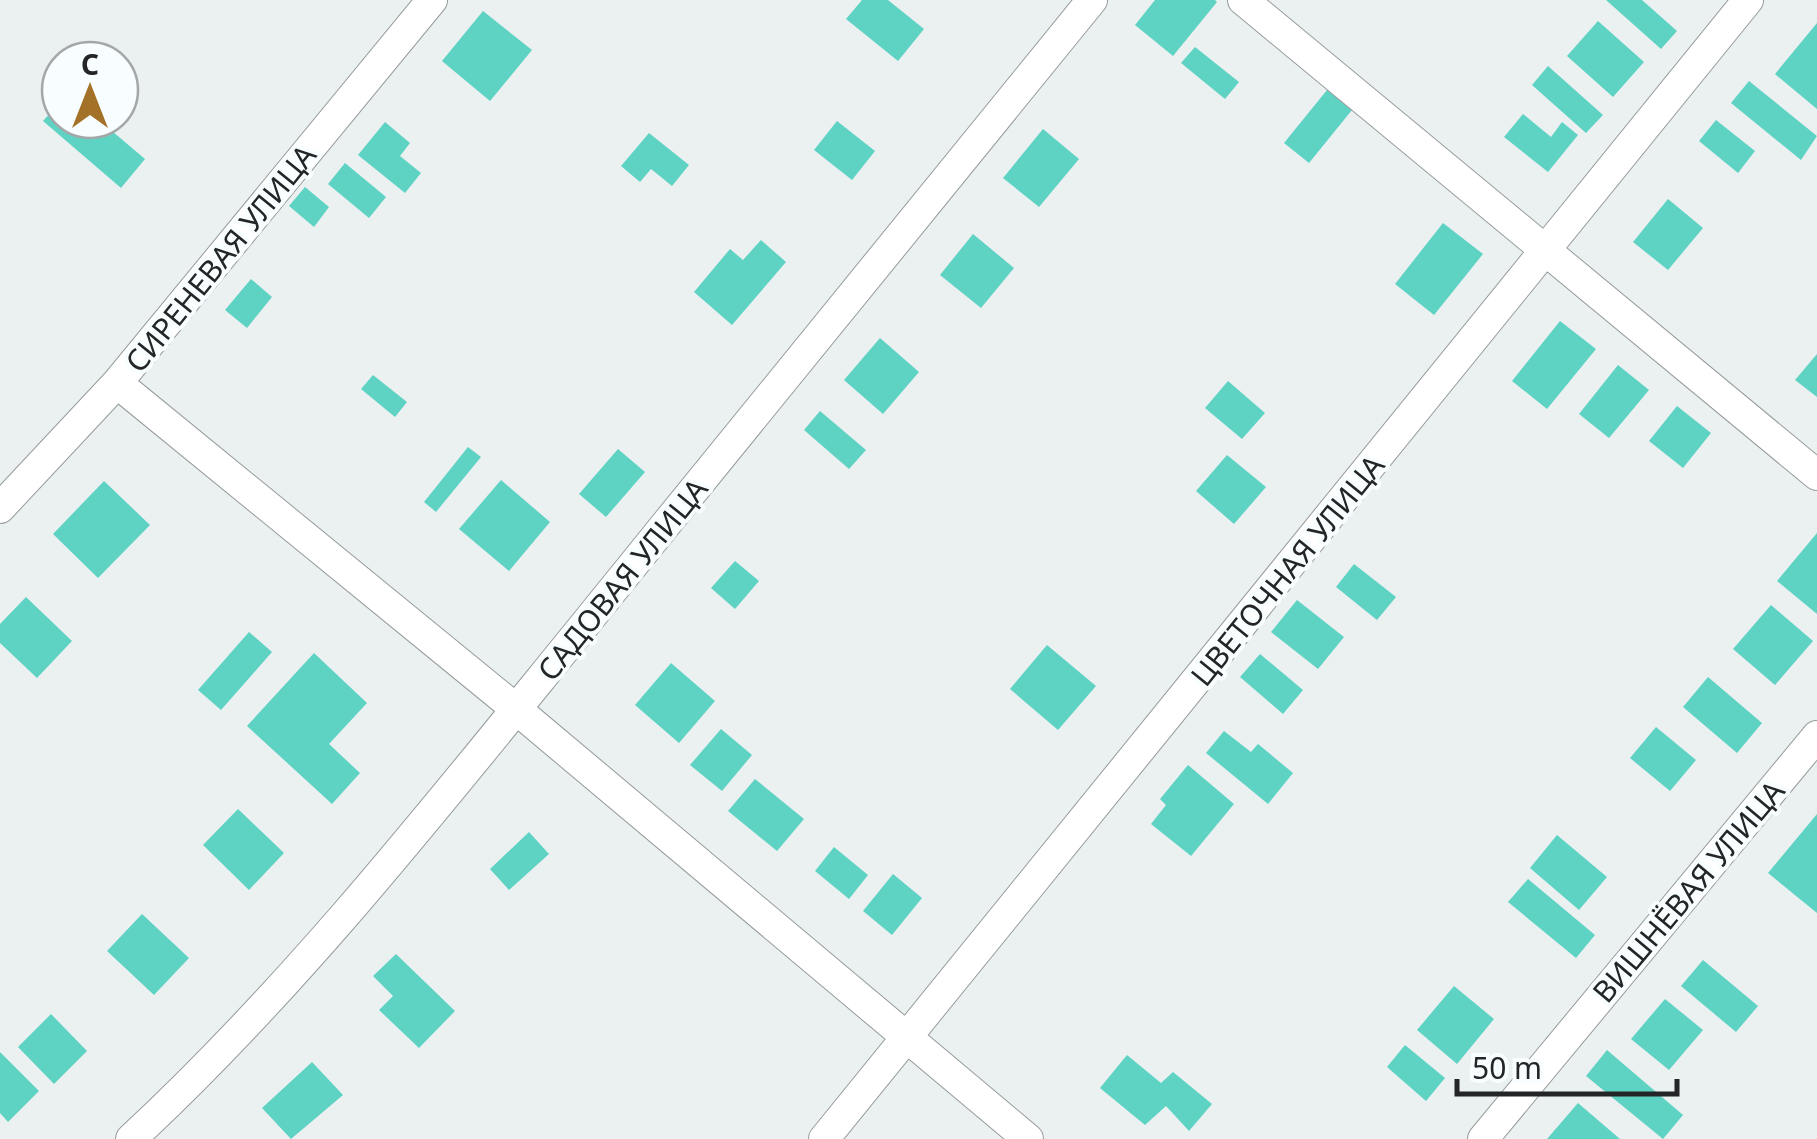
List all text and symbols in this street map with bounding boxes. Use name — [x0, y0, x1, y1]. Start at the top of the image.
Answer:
north arrow — [40, 40, 140, 140]
text: С — [81, 45, 99, 83]
street label: СИРЕНЕВАЯ УЛИЦА — [115, 135, 325, 380]
street label: ЦВЕТОЧНАЯ УЛИЦА — [1181, 445, 1394, 694]
street label: САДОВАЯ УЛИЦА — [528, 469, 717, 689]
street label: ВИШНЁВАЯ УЛИЦА — [1583, 770, 1794, 1011]
scale bar — [1457, 1034, 1677, 1096]
text: 50 m — [1472, 1047, 1542, 1088]

